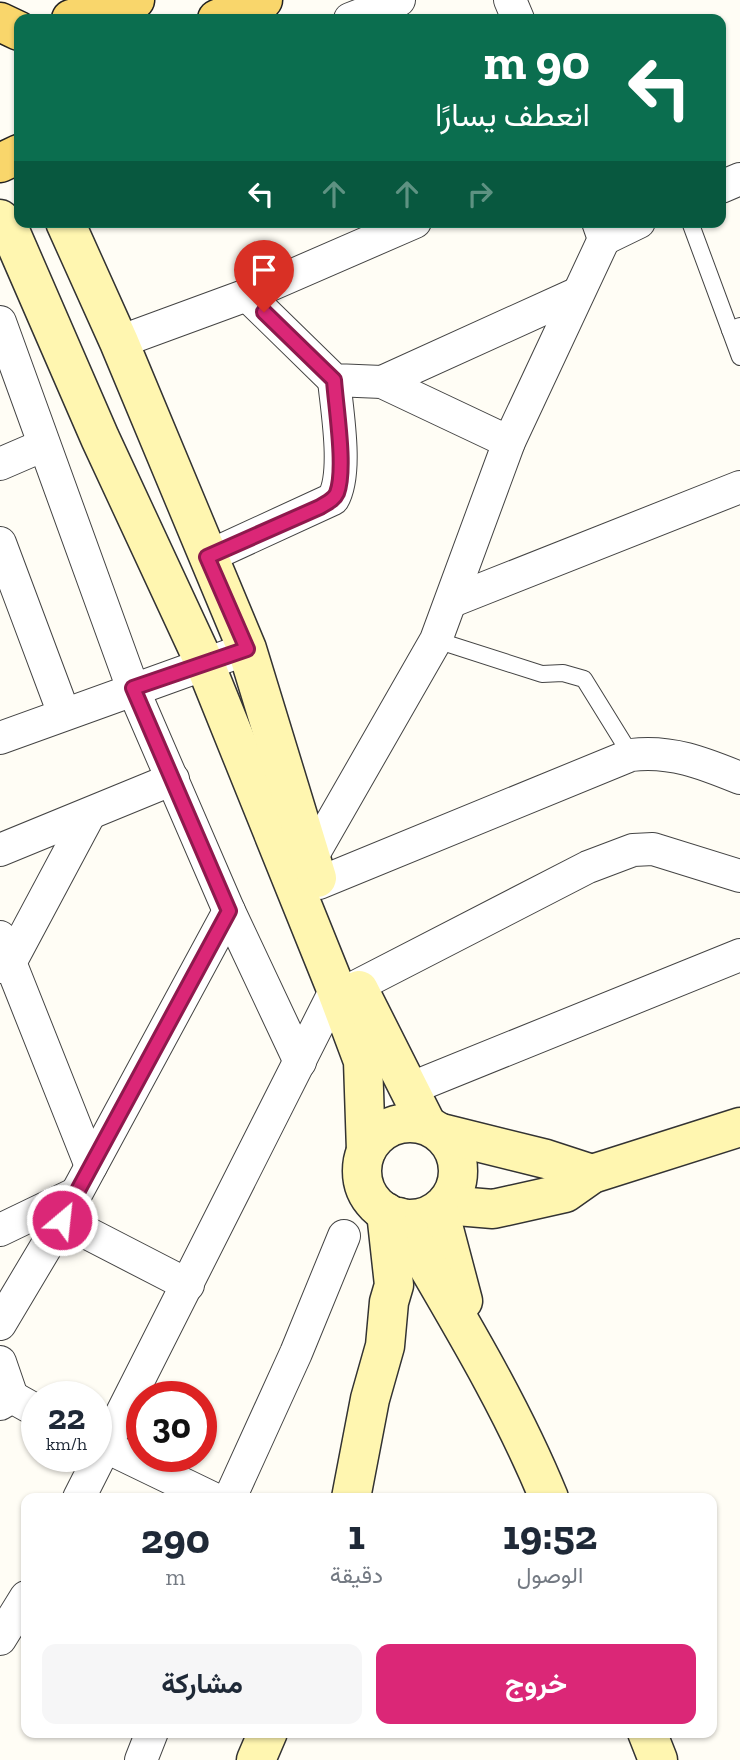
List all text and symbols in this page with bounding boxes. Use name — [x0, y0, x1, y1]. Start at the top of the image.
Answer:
text: 90 m — [483, 33, 590, 92]
icon: left — [614, 42, 705, 133]
text: انعطف يسارًا — [435, 96, 590, 134]
icon: left — [242, 175, 280, 213]
icon: ahead — [315, 175, 353, 213]
icon: ahead — [388, 175, 426, 213]
icon: right — [461, 175, 499, 213]
pin — [234, 240, 294, 312]
icon: arrive — [245, 251, 283, 289]
position arrow — [25, 1183, 99, 1257]
speed limit sign: 30 — [126, 1381, 217, 1472]
text: 22 — [48, 1396, 85, 1438]
text: km/h — [46, 1433, 87, 1455]
text: 1 — [348, 1509, 365, 1560]
text: 19:52 — [503, 1509, 597, 1560]
text: 290 — [141, 1513, 210, 1564]
text: دقيقة — [330, 1561, 383, 1589]
text: الوصول — [517, 1561, 583, 1589]
text: m — [165, 1563, 185, 1591]
button: مشاركة — [42, 1644, 362, 1724]
button: خروج — [376, 1644, 696, 1724]

